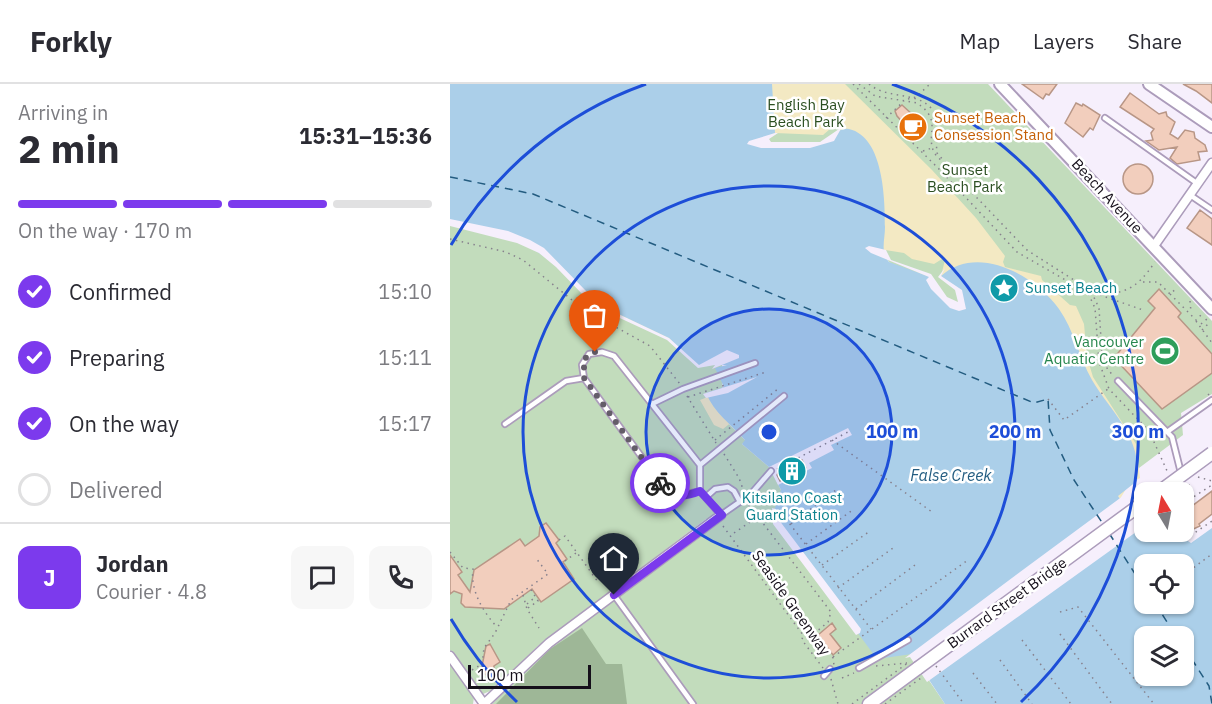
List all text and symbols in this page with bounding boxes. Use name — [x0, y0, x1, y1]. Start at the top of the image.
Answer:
text: Forkly — [30, 23, 112, 60]
text: Map — [960, 27, 1000, 55]
text: Layers — [1033, 27, 1095, 55]
text: Share — [1128, 27, 1182, 55]
park label: English Bay Beach Park — [767, 95, 845, 131]
text: Arriving in — [18, 99, 108, 126]
place label: Sunset Beach Consession Stand — [934, 108, 1054, 144]
cafe icon: Sunset Beach Consession Stand — [897, 111, 929, 143]
text: 15:31–15:36 — [299, 121, 432, 150]
text: 2 min — [18, 123, 120, 174]
street label: Beach Avenue — [1068, 154, 1147, 237]
park label: Sunset Beach Park — [927, 160, 1003, 196]
text: On the way · 170 m — [18, 217, 192, 244]
place icon: Sunset Beach — [988, 272, 1020, 304]
icon: check — [18, 275, 51, 308]
text: Confirmed — [69, 277, 172, 306]
text: 15:10 — [378, 278, 432, 305]
place label: Sunset Beach — [1025, 278, 1117, 297]
pin — [569, 290, 620, 352]
icon: bag — [578, 299, 611, 332]
place label: Vancouver Aquatic Centre — [1044, 332, 1144, 368]
sports icon: Vancouver Aquatic Centre — [1149, 335, 1181, 367]
icon: check — [18, 341, 51, 374]
text: Preparing — [69, 343, 164, 372]
text: 15:11 — [378, 344, 432, 371]
icon: check — [18, 407, 51, 440]
text: On the way — [69, 409, 179, 438]
text: 15:17 — [378, 410, 432, 437]
text: 100 m — [866, 420, 918, 443]
text: 200 m — [989, 420, 1041, 443]
text: 300 m — [1112, 420, 1164, 443]
centre of rings — [759, 422, 779, 442]
courier — [630, 453, 690, 513]
building icon: Kitsilano Coast Guard Station — [776, 455, 808, 487]
water label: False Creek — [910, 465, 992, 485]
icon: bike — [644, 467, 677, 500]
text: Delivered — [69, 475, 163, 504]
north arrow — [1134, 482, 1194, 542]
map controls — [1134, 482, 1194, 686]
place label: Kitsilano Coast Guard Station — [742, 488, 842, 524]
pin — [588, 533, 639, 595]
icon: home — [597, 542, 630, 575]
button: chat — [291, 546, 354, 609]
button: phone — [369, 546, 432, 609]
street label: Seaside Greenway — [748, 546, 835, 659]
text: Jordan — [96, 549, 169, 578]
street label: Burrard Street Bridge — [943, 553, 1070, 652]
button: locate — [1134, 554, 1194, 614]
text: J — [43, 563, 56, 592]
text: Courier · 4.8 — [96, 578, 207, 605]
button: layers — [1134, 626, 1194, 686]
scale bar — [468, 662, 591, 690]
text: 100 m — [477, 665, 524, 685]

